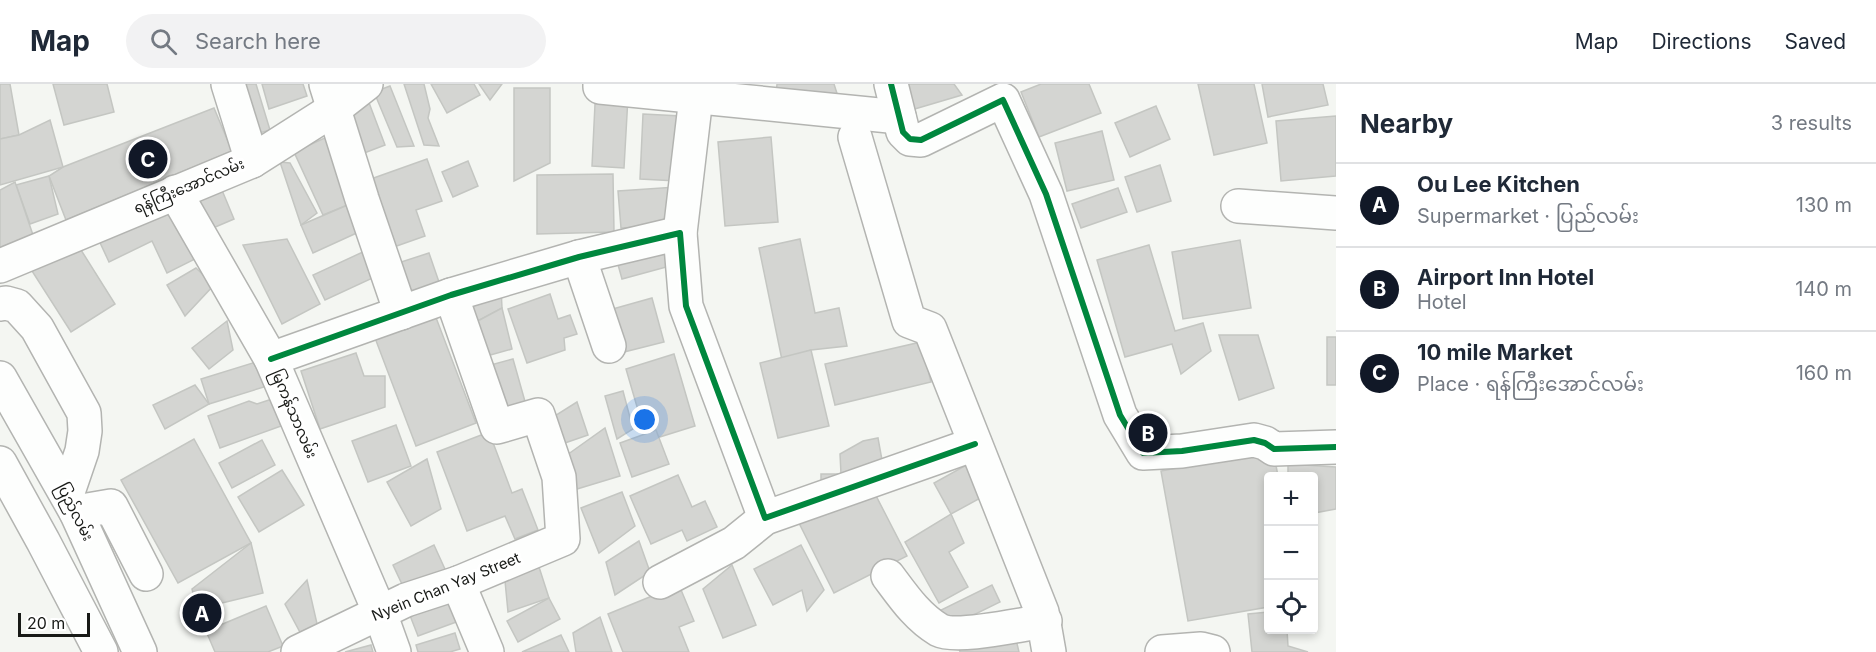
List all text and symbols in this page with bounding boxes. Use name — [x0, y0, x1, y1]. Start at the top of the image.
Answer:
search box — [126, 14, 546, 68]
text: Map — [30, 24, 90, 58]
icon: search — [147, 25, 180, 58]
text: Search here — [195, 28, 321, 54]
text: Map — [1575, 29, 1618, 54]
text: Directions — [1651, 29, 1752, 54]
text: Saved — [1785, 29, 1846, 54]
text: Nearby — [1360, 108, 1453, 139]
text: 3 results — [1771, 111, 1852, 135]
pin: C — [128, 136, 168, 182]
street label: ရန်ကြီးအောင်လမ်း — [131, 154, 248, 220]
text: Ou Lee Kitchen — [1417, 171, 1580, 197]
text: A — [1372, 193, 1387, 217]
text: 130 m — [1796, 193, 1852, 217]
text: Supermarket · ပြည်လမ်း — [1417, 204, 1639, 228]
text: Airport Inn Hotel — [1417, 264, 1594, 290]
text: B — [1373, 277, 1386, 301]
text: 140 m — [1795, 277, 1852, 301]
text: Hotel — [1417, 290, 1467, 314]
text: 10 mile Market — [1417, 339, 1573, 365]
text: C — [1372, 361, 1387, 385]
text: 160 m — [1796, 361, 1852, 385]
street label: မြကန်သာလမ်း — [264, 366, 322, 462]
text: Place · ရန်ကြီးအောင်လမ်း — [1417, 372, 1644, 396]
your location — [630, 405, 659, 434]
pin: B — [1128, 410, 1168, 456]
map controls — [1264, 472, 1318, 634]
button: + — [1264, 472, 1318, 526]
street label: ပြည်လမ်း — [50, 480, 98, 545]
button: − — [1264, 526, 1318, 580]
street label: Nyein Chan Yay Street — [369, 548, 523, 625]
button: locate — [1264, 580, 1318, 634]
pin: A — [182, 590, 222, 636]
scale bar — [18, 610, 90, 638]
text: 20 m — [27, 613, 65, 633]

